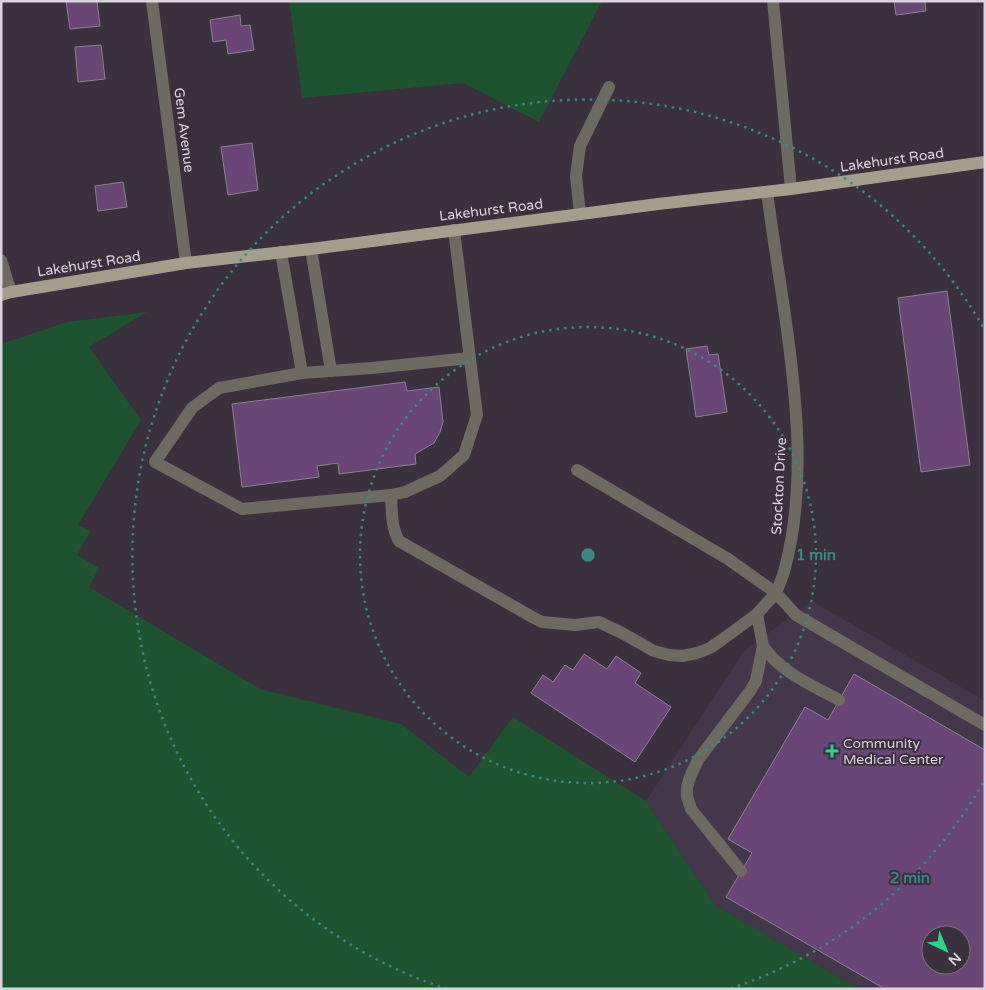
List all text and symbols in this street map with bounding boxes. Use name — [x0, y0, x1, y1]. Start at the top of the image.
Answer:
street label: Gem Avenue — [170, 87, 198, 173]
street label: Lakehurst Road — [839, 144, 945, 176]
street label: Lakehurst Road — [438, 195, 544, 225]
street label: Lakehurst Road — [36, 247, 142, 281]
street label: Stockton Drive — [768, 437, 790, 535]
centre of rings — [579, 546, 597, 564]
text: 1 min — [796, 546, 836, 564]
place label: Community Medical Center — [843, 735, 944, 768]
marker: Community Medical Center — [825, 744, 839, 758]
text: 2 min — [890, 869, 930, 887]
north arrow — [921, 925, 971, 975]
text: N — [945, 949, 965, 969]

